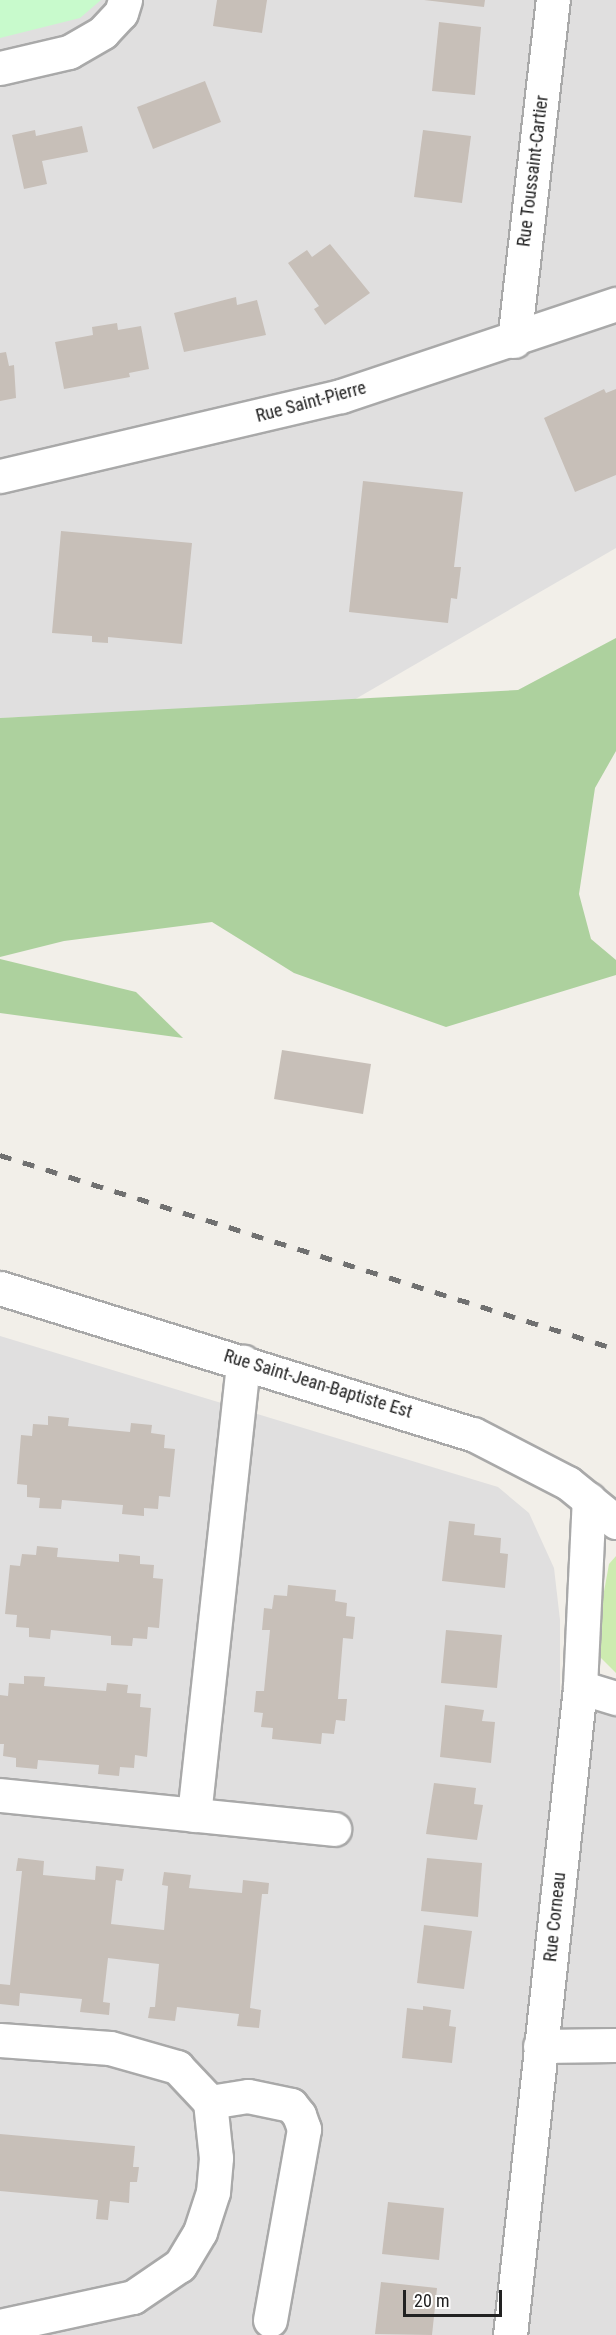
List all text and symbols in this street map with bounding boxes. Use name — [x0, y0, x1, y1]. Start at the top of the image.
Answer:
street label: Rue Toussaint-Cartier — [513, 94, 553, 248]
street label: Rue Saint-Pierre — [254, 377, 368, 427]
street label: Rue Saint-Jean-Baptiste Est — [221, 1345, 415, 1423]
street label: Rue Corneau — [540, 1871, 570, 1963]
scale bar — [406, 2278, 505, 2316]
text: 20 m — [414, 2290, 449, 2311]

